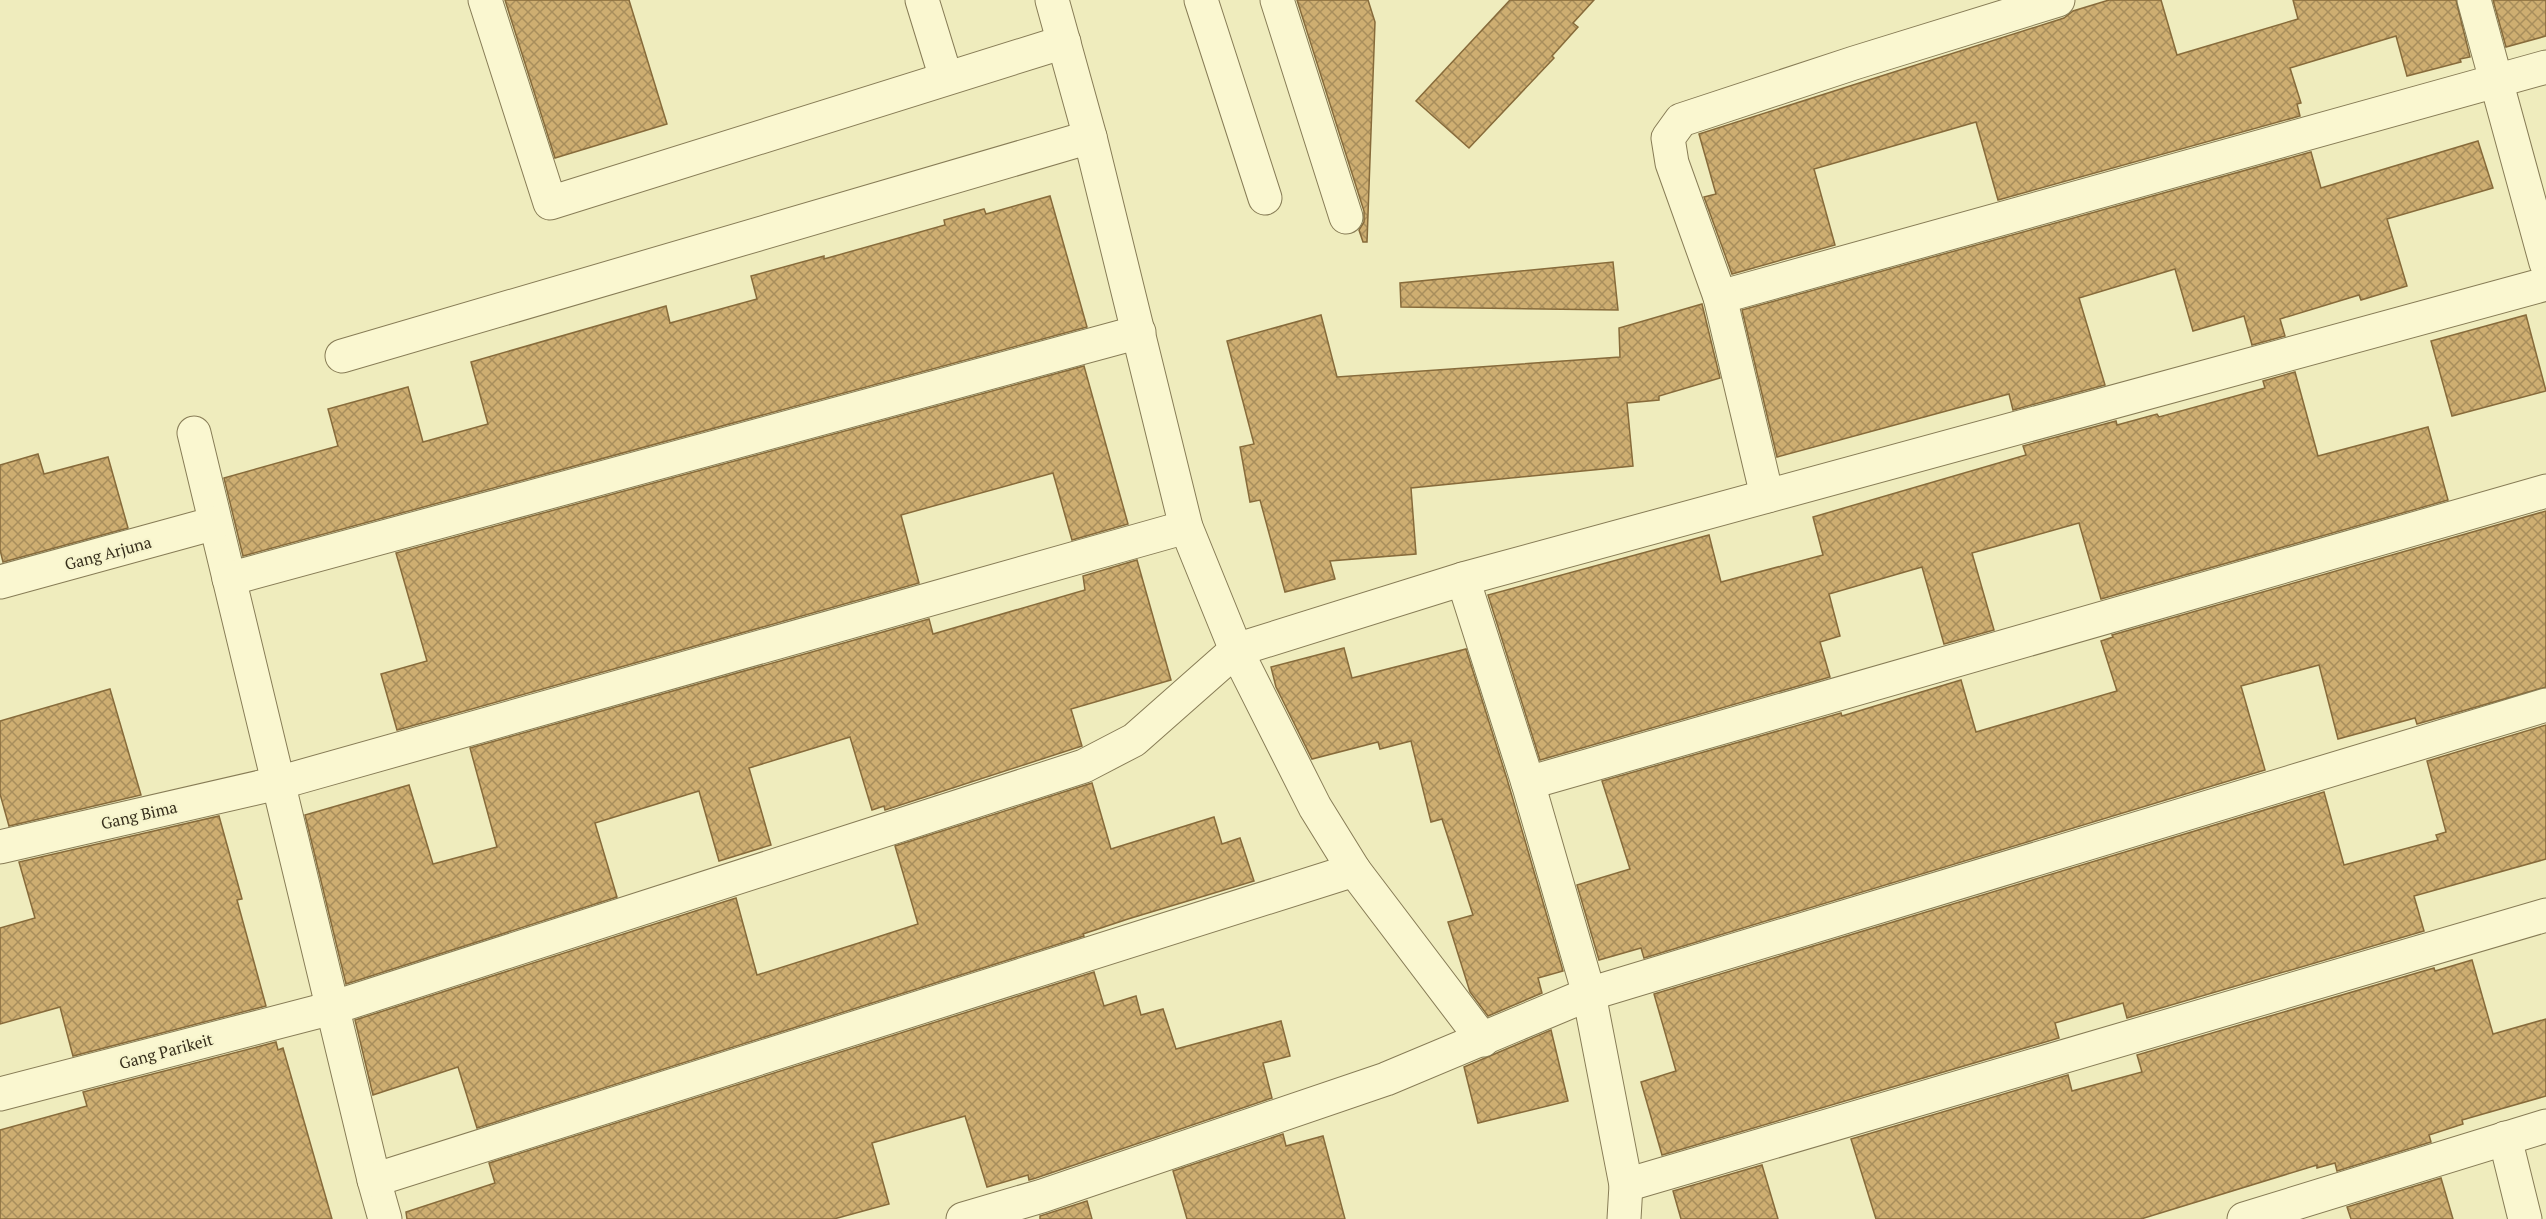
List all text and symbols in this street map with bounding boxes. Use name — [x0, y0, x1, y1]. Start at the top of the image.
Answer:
street label: Gang Arjuna — [62, 531, 154, 575]
street label: Gang Bima — [99, 796, 179, 834]
street label: Gang Parikeit — [117, 1028, 215, 1074]

